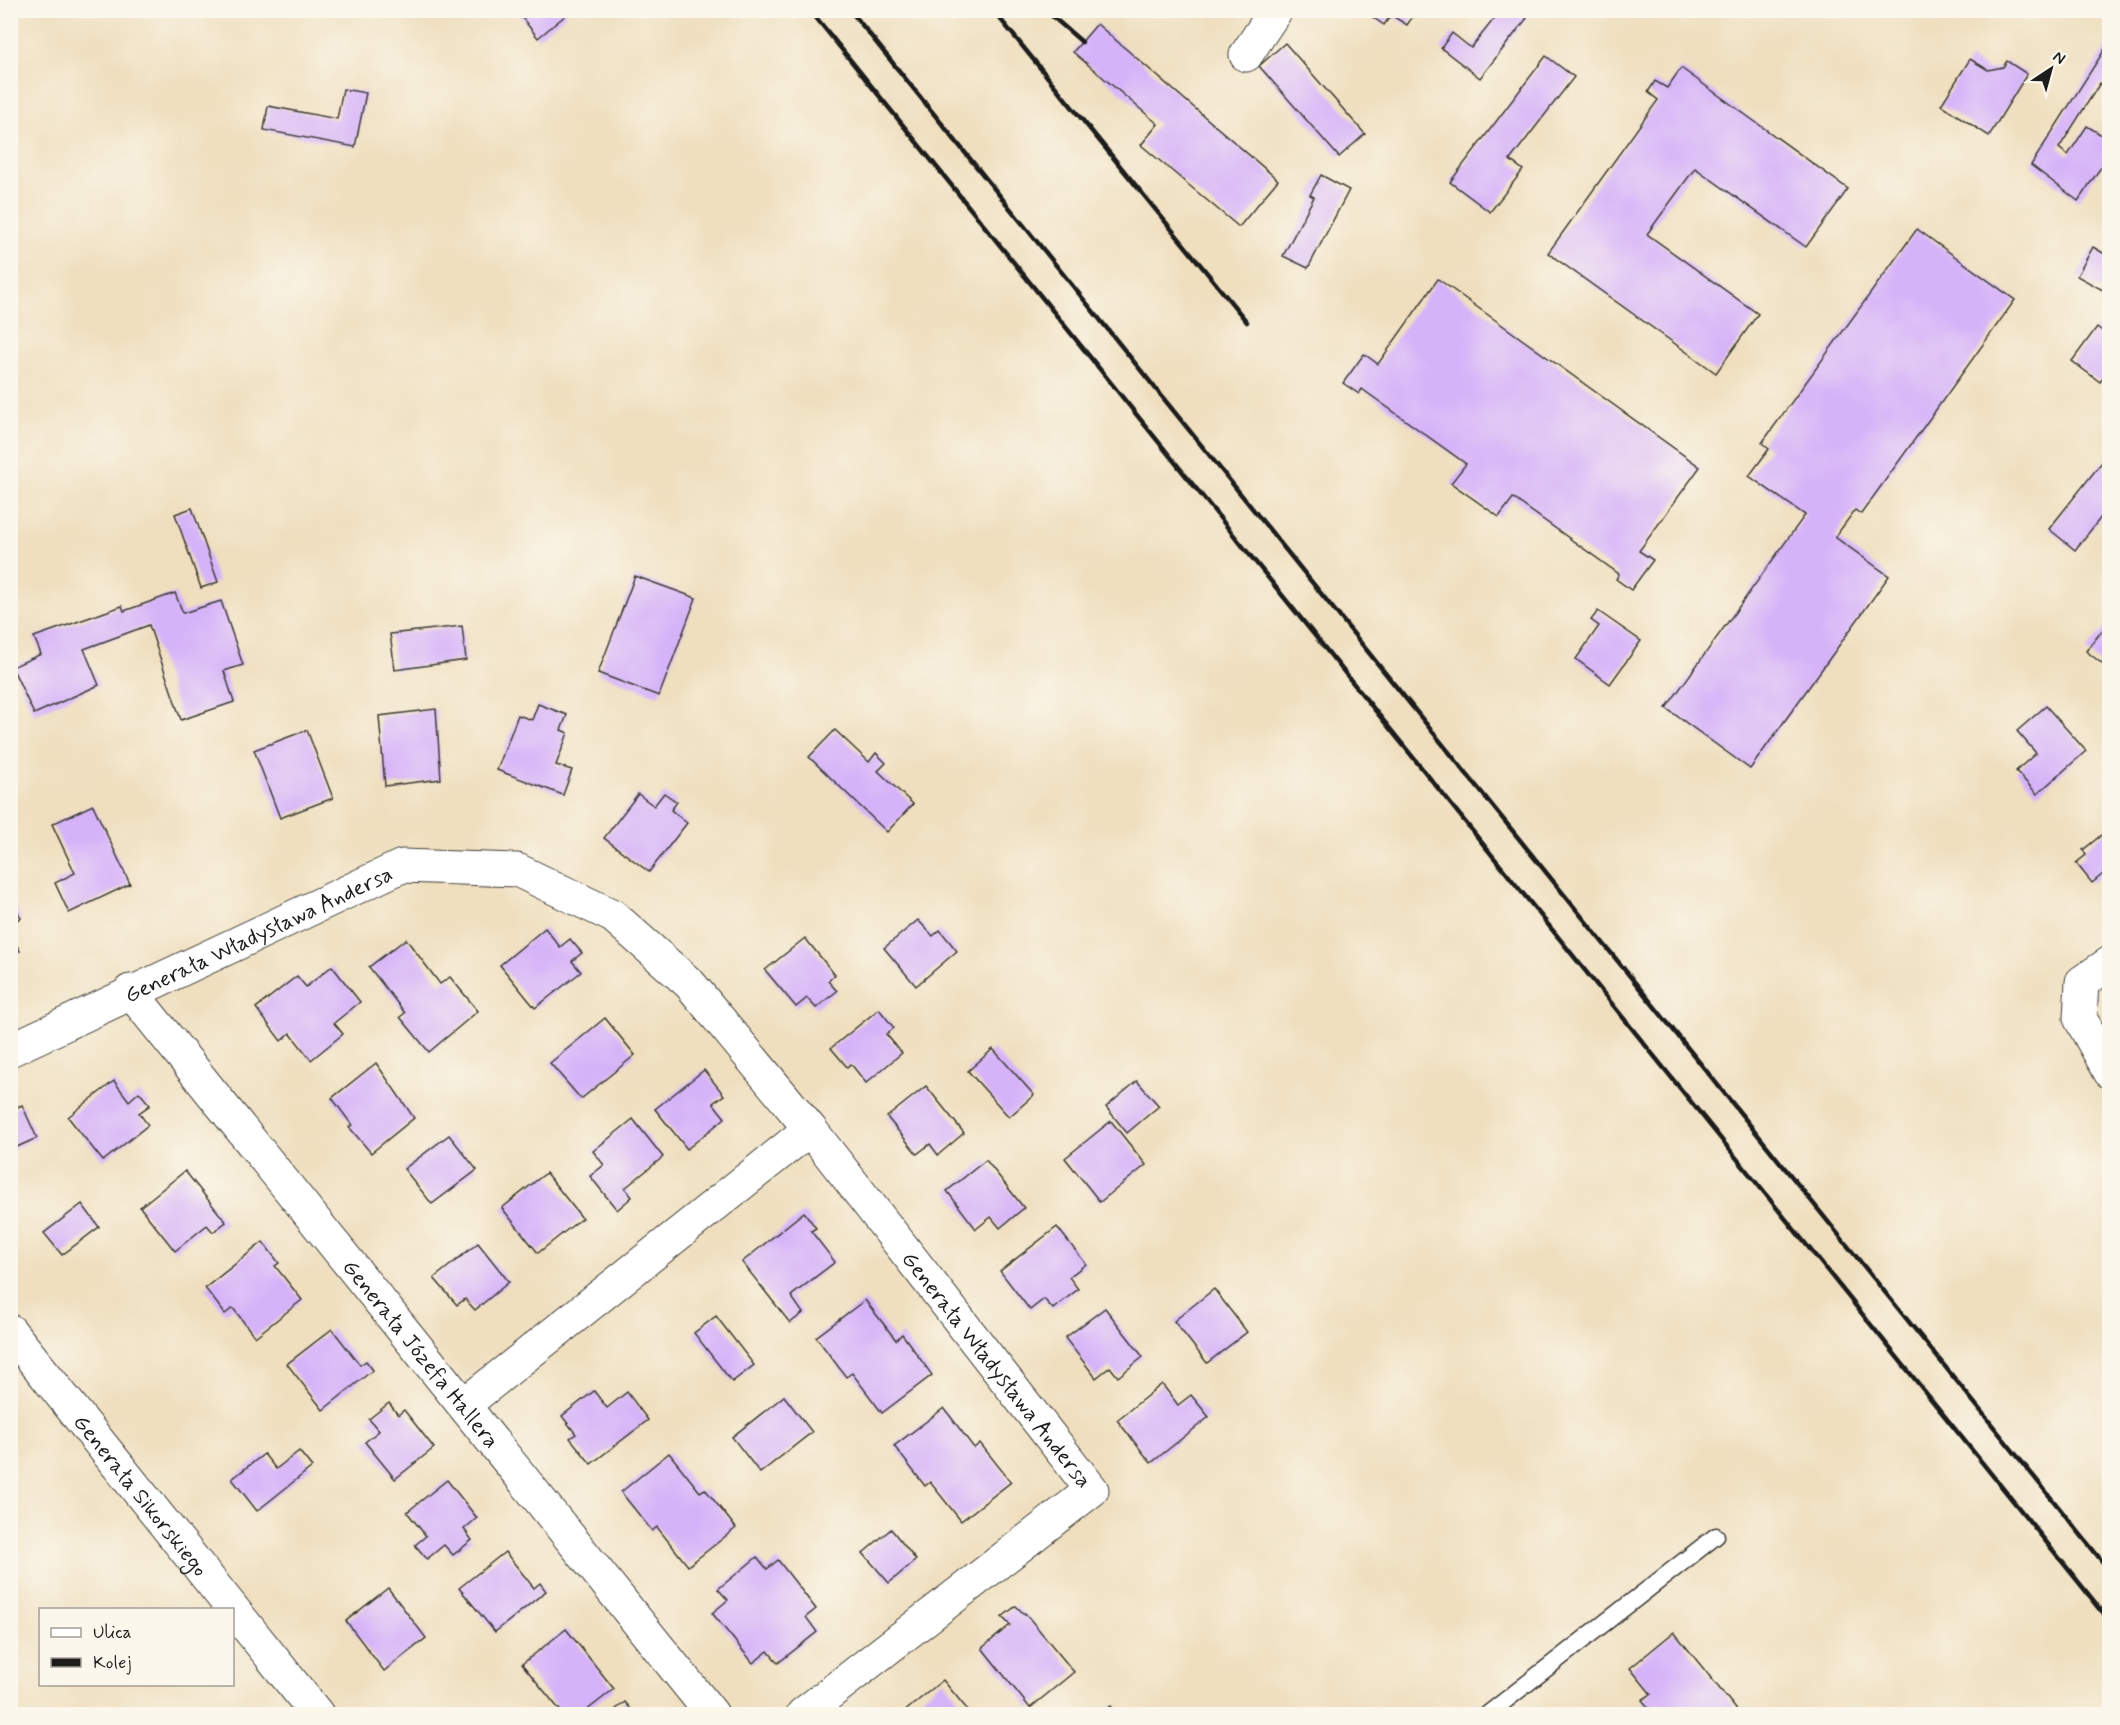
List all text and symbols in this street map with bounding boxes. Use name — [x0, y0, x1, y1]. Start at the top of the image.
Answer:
north arrow — [2021, 39, 2081, 99]
text: N — [2048, 46, 2069, 70]
street label: Generała Władysława Andersa — [120, 861, 397, 1010]
street label: Generała Władysława Andersa — [895, 1246, 1097, 1494]
street label: Generała Józefa Hallera — [335, 1254, 505, 1455]
street label: Generała Sikorskiego — [66, 1409, 213, 1583]
legend — [39, 1608, 234, 1686]
text: Ulica — [93, 1621, 132, 1645]
text: Kolej — [93, 1651, 131, 1675]

